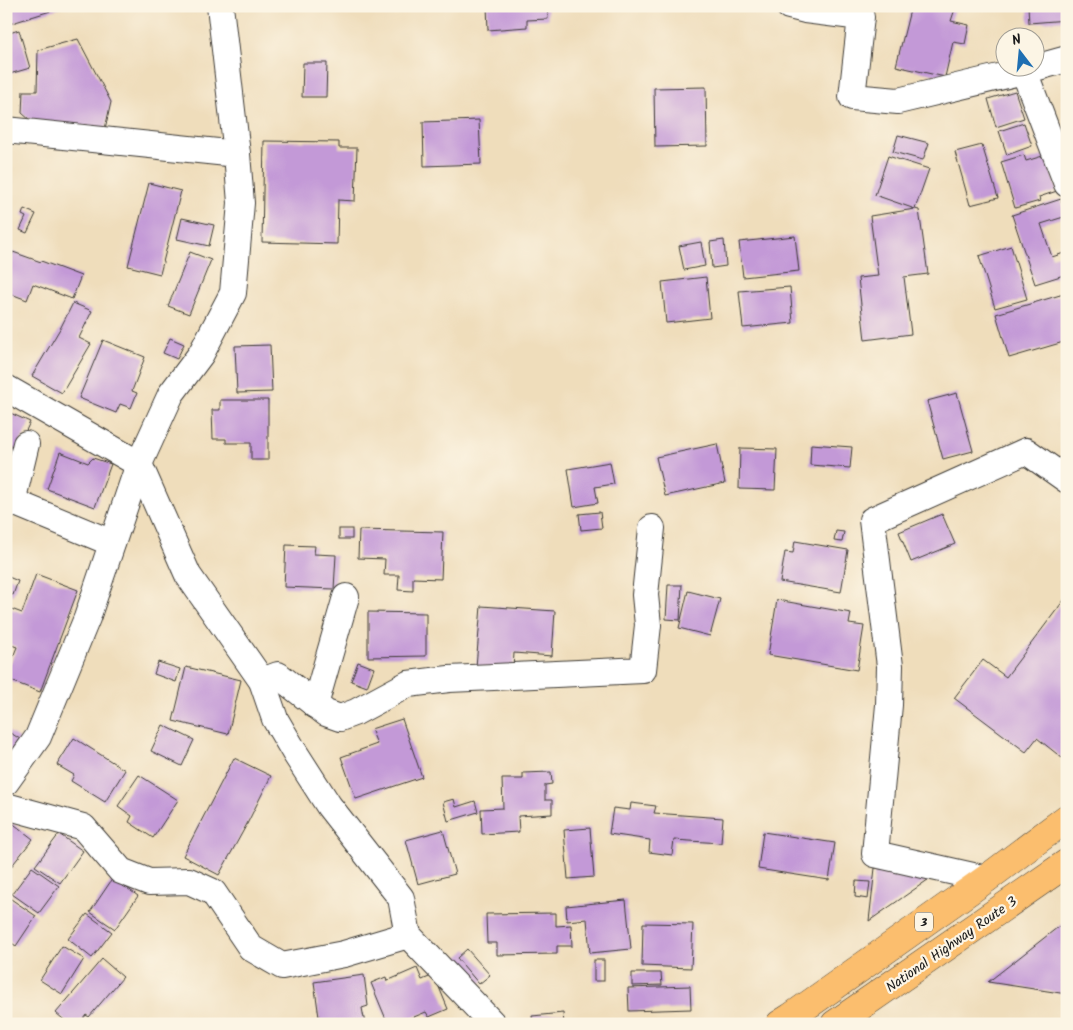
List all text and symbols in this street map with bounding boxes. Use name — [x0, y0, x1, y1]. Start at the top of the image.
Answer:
north arrow — [996, 28, 1046, 78]
text: N — [1009, 29, 1024, 52]
street label: National Highway Route 3 — [881, 891, 1022, 999]
road number: 3 — [915, 912, 933, 932]

